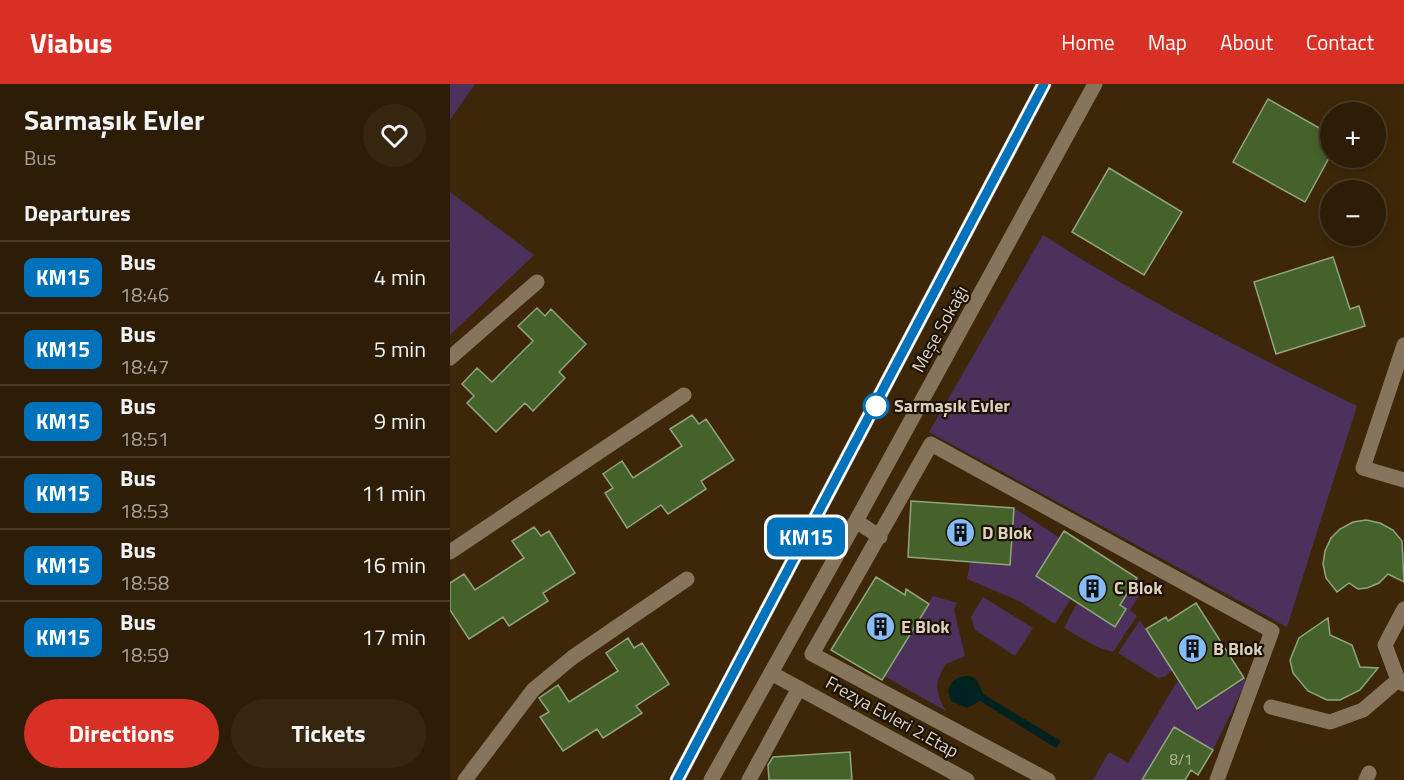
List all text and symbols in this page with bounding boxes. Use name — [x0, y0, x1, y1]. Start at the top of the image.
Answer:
text: Viabus — [30, 21, 112, 64]
text: Home — [1061, 26, 1115, 58]
text: Map — [1148, 26, 1187, 58]
text: About — [1220, 26, 1273, 58]
text: Contact — [1306, 26, 1374, 58]
text: Sarmaşık Evler — [24, 98, 205, 141]
map controls — [1320, 102, 1386, 246]
button: + — [1320, 102, 1386, 168]
button: heart — [363, 104, 426, 167]
text: Bus — [24, 142, 56, 173]
button: − — [1320, 180, 1386, 246]
text: Departures — [24, 196, 131, 230]
text: Bus — [120, 245, 156, 279]
text: 4 min — [374, 260, 426, 294]
text: KM15 — [36, 261, 90, 293]
text: 18:46 — [120, 279, 169, 310]
street label: Meşe Sokağı — [905, 280, 975, 377]
text: Bus — [120, 317, 156, 351]
text: 5 min — [374, 332, 426, 366]
text: KM15 — [36, 333, 90, 365]
text: 18:47 — [120, 351, 169, 382]
text: Bus — [120, 389, 156, 423]
place label: Sarmaşık Evler — [894, 392, 1010, 419]
marker: Sarmaşık Evler — [863, 393, 889, 419]
text: 9 min — [374, 404, 426, 438]
text: KM15 — [36, 405, 90, 437]
text: 18:51 — [120, 423, 169, 454]
text: Bus — [120, 461, 156, 495]
text: 11 min — [361, 476, 426, 510]
text: KM15 — [36, 477, 90, 509]
text: 18:53 — [120, 495, 169, 526]
building icon: D Blok — [945, 517, 977, 549]
line badge: KM15 — [764, 518, 848, 556]
place label: D Blok — [982, 519, 1033, 546]
text: KM15 — [779, 521, 833, 553]
text: Bus — [120, 533, 156, 567]
text: 16 min — [361, 548, 426, 582]
text: KM15 — [36, 549, 90, 581]
text: 18:58 — [120, 567, 169, 598]
building icon: C Blok — [1077, 572, 1109, 604]
place label: C Blok — [1114, 574, 1163, 601]
text: Bus — [120, 605, 156, 639]
building icon: E Blok — [864, 611, 896, 643]
place label: E Blok — [901, 613, 950, 640]
text: 17 min — [361, 620, 426, 654]
text: KM15 — [36, 621, 90, 653]
building icon: B Blok — [1176, 633, 1208, 665]
place label: B Blok — [1213, 635, 1263, 662]
text: 18:59 — [120, 639, 169, 670]
street label: Frezya Evleri 2.Etap — [821, 669, 964, 764]
button: Directions — [24, 699, 219, 768]
button: Tickets — [231, 699, 426, 768]
house number: 8/1 — [1170, 748, 1192, 771]

